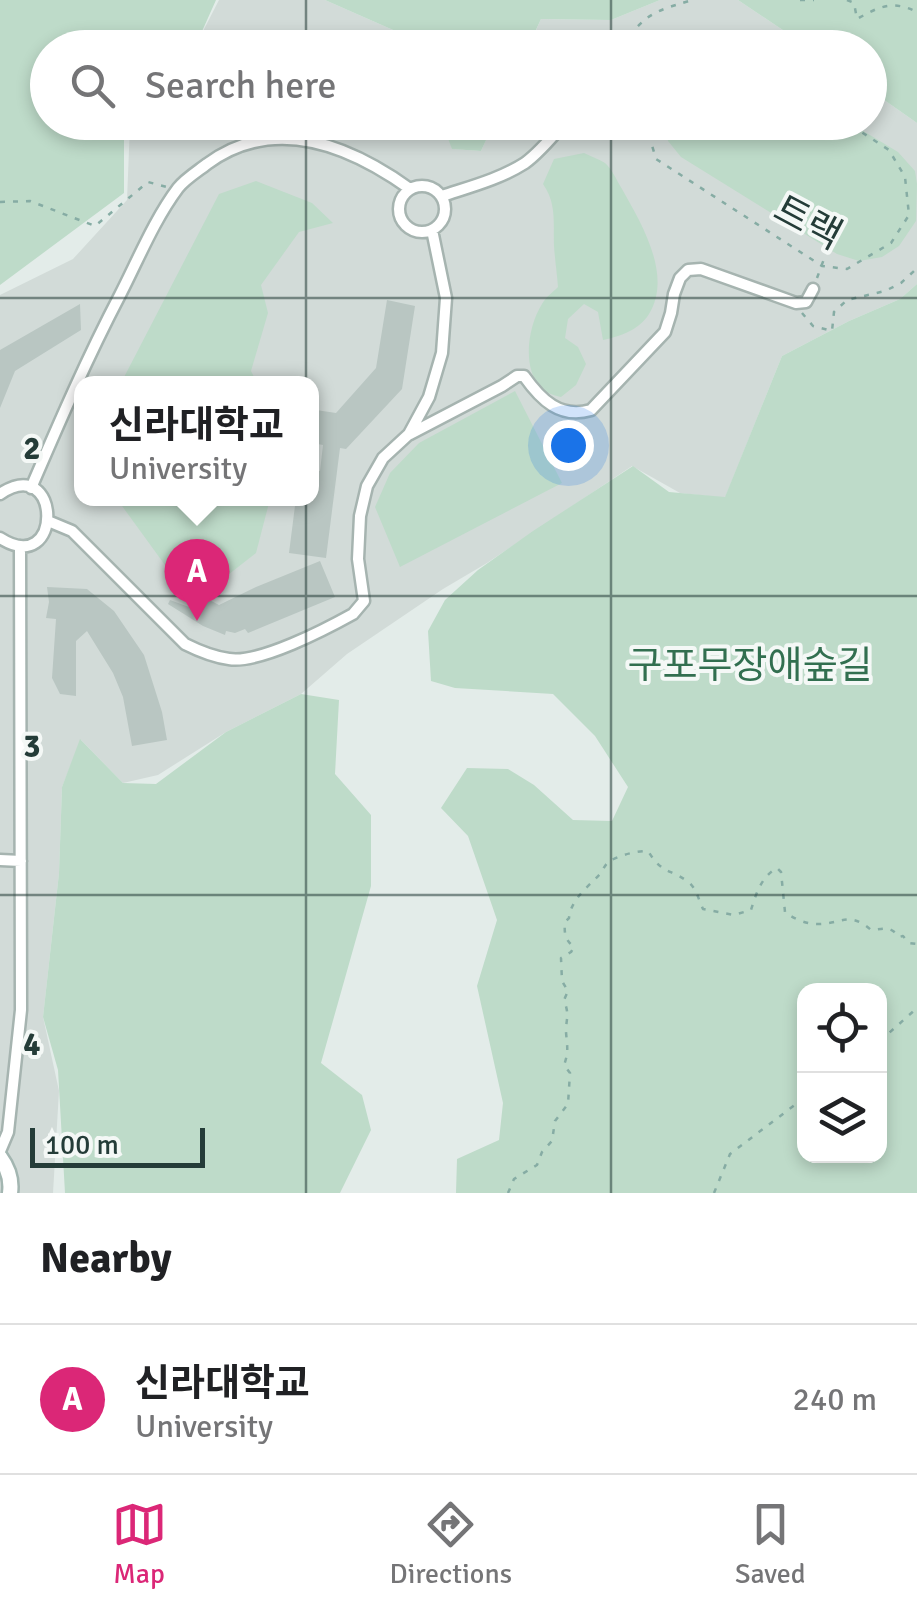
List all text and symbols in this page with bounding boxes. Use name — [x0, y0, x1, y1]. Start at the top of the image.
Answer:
search box — [30, 30, 887, 140]
icon: search — [65, 58, 120, 113]
text: Search here — [145, 62, 337, 109]
street label: 트랙 — [766, 185, 850, 260]
popup — [74, 376, 319, 506]
text: 신라대학교 — [109, 402, 284, 449]
your location — [543, 420, 594, 471]
text: 2 — [23, 429, 41, 468]
text: University — [109, 449, 247, 488]
pin: A — [164, 538, 230, 621]
park label: 구포무장애숲길 — [628, 642, 872, 689]
text: 3 — [23, 727, 41, 766]
map controls — [797, 983, 887, 1163]
button: locate — [797, 983, 887, 1073]
text: 4 — [23, 1025, 41, 1064]
button: layers — [797, 1073, 887, 1163]
scale bar — [30, 1123, 205, 1168]
text: 100 m — [45, 1128, 119, 1162]
text: Nearby — [40, 1233, 172, 1284]
text: 신라대학교 — [135, 1360, 310, 1407]
text: A — [62, 1380, 83, 1419]
text: 240 m — [793, 1380, 877, 1419]
text: University — [135, 1407, 273, 1446]
tab: Map — [112, 1497, 167, 1591]
tab: Directions — [390, 1497, 512, 1591]
tab: Saved — [735, 1497, 805, 1591]

